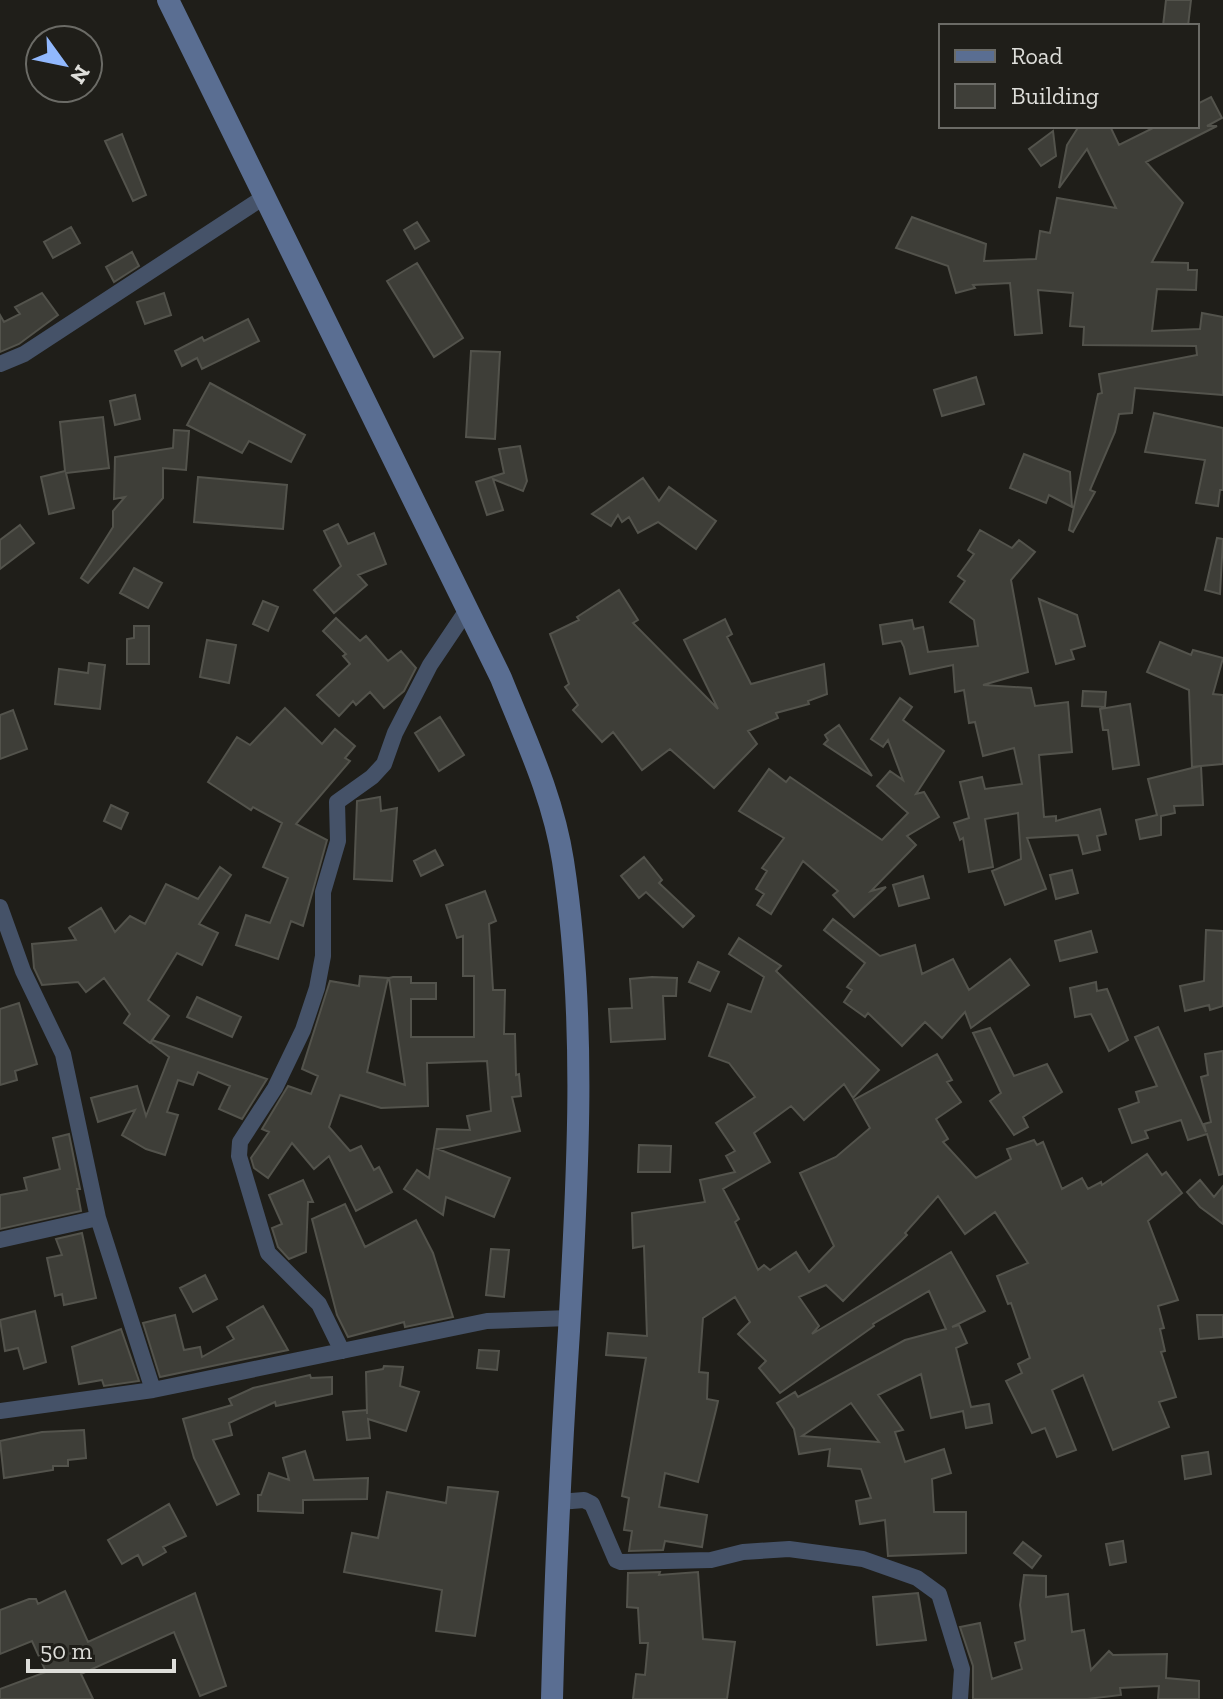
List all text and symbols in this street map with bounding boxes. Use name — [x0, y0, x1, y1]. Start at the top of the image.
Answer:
north arrow — [24, 24, 104, 104]
legend — [939, 24, 1199, 128]
text: Road — [1011, 41, 1063, 70]
text: N — [64, 60, 96, 89]
text: Building — [1011, 81, 1099, 110]
scale bar — [28, 1623, 174, 1673]
text: 50 m — [40, 1636, 93, 1665]

